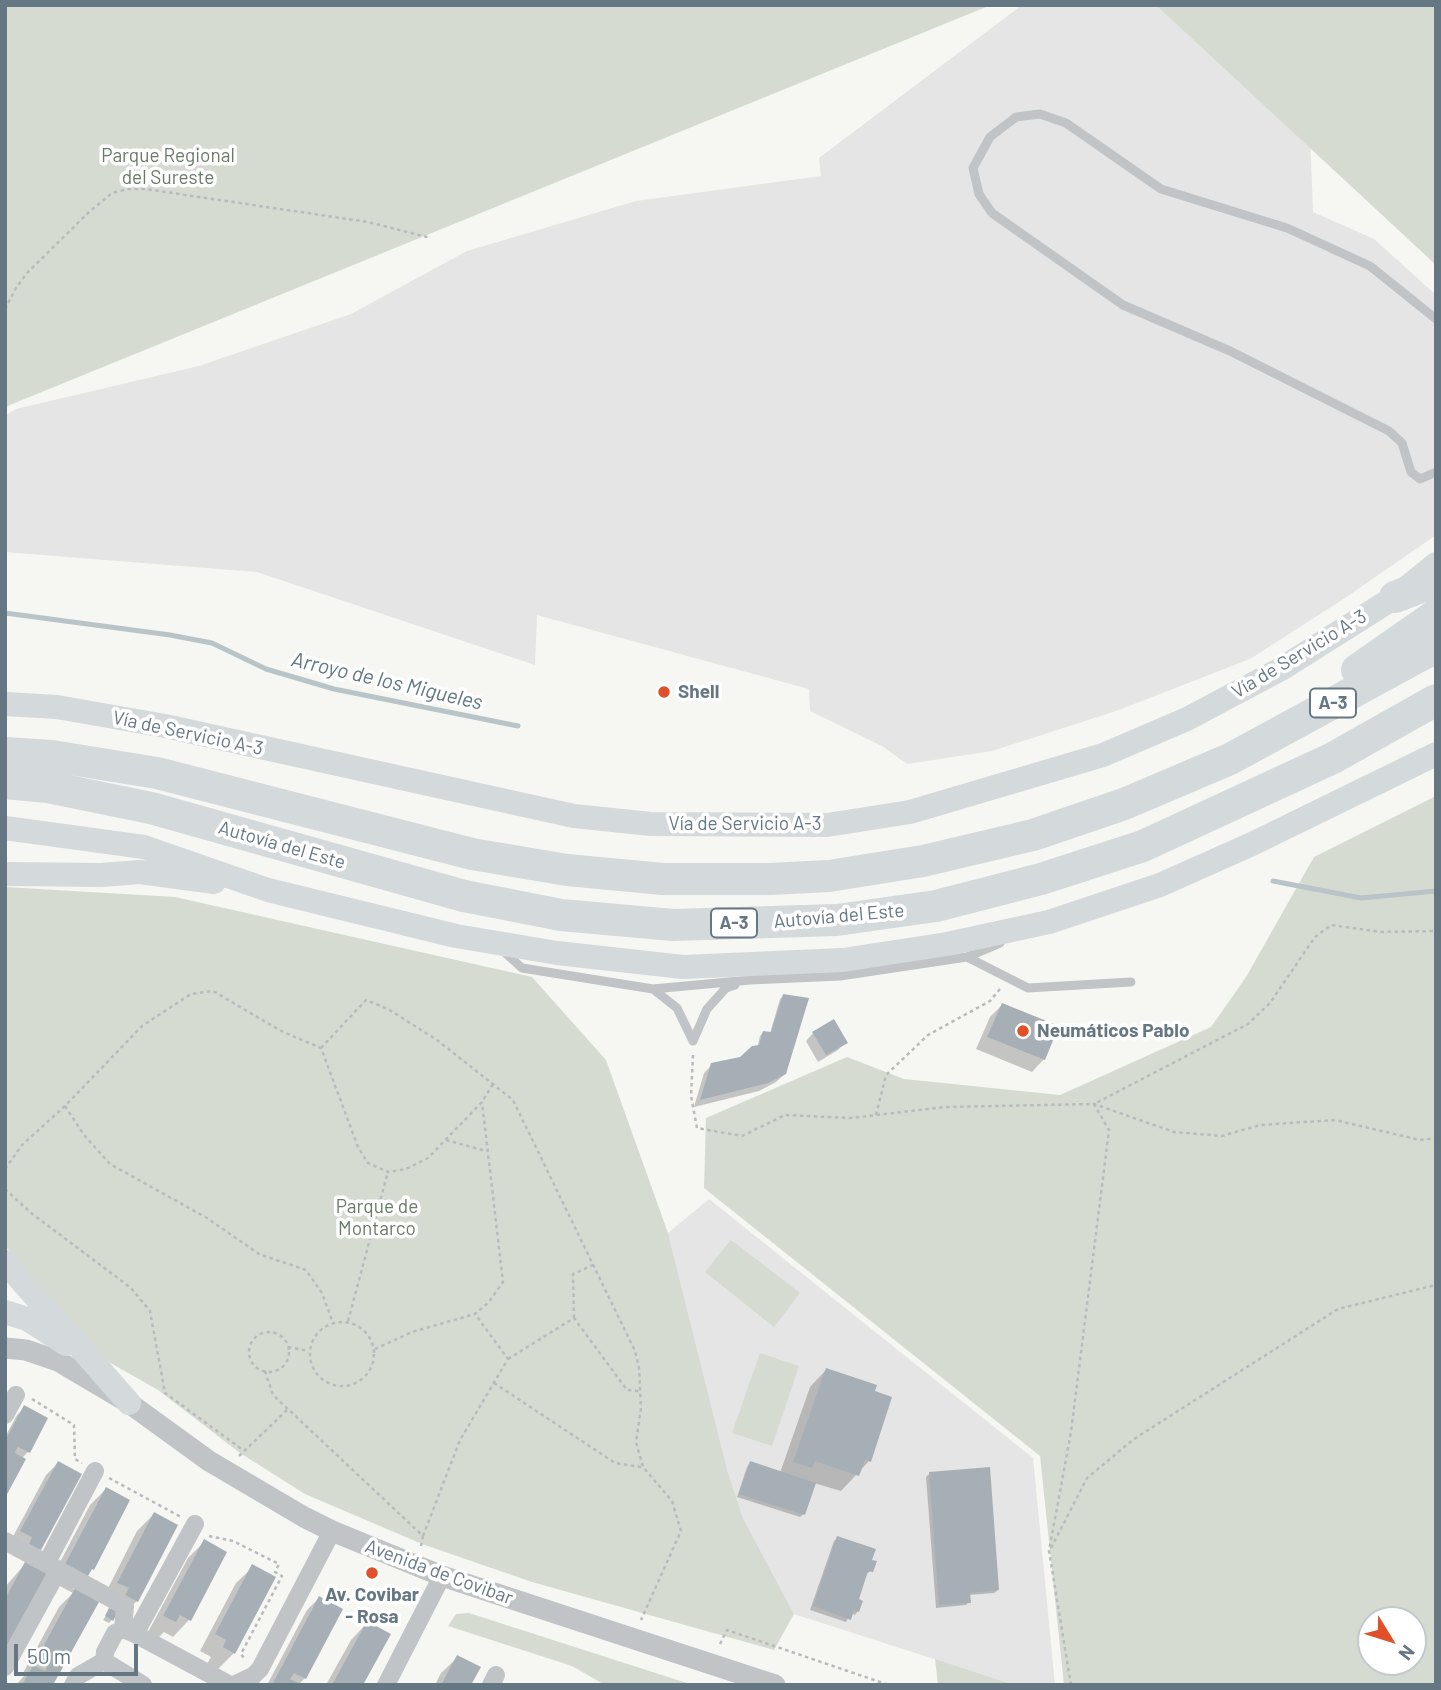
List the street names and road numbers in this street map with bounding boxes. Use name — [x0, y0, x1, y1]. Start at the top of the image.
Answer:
street label: Vía de Servicio A-3 — [1228, 605, 1370, 703]
road number: A-3 — [1310, 688, 1356, 718]
street label: Vía de Servicio A-3 — [111, 706, 265, 760]
street label: Vía de Servicio A-3 — [668, 813, 822, 835]
street label: Autovía del Este — [216, 816, 348, 874]
street label: Autovía del Este — [773, 899, 905, 933]
road number: A-3 — [711, 908, 757, 938]
street label: Avenida de Covibar — [362, 1535, 516, 1609]

